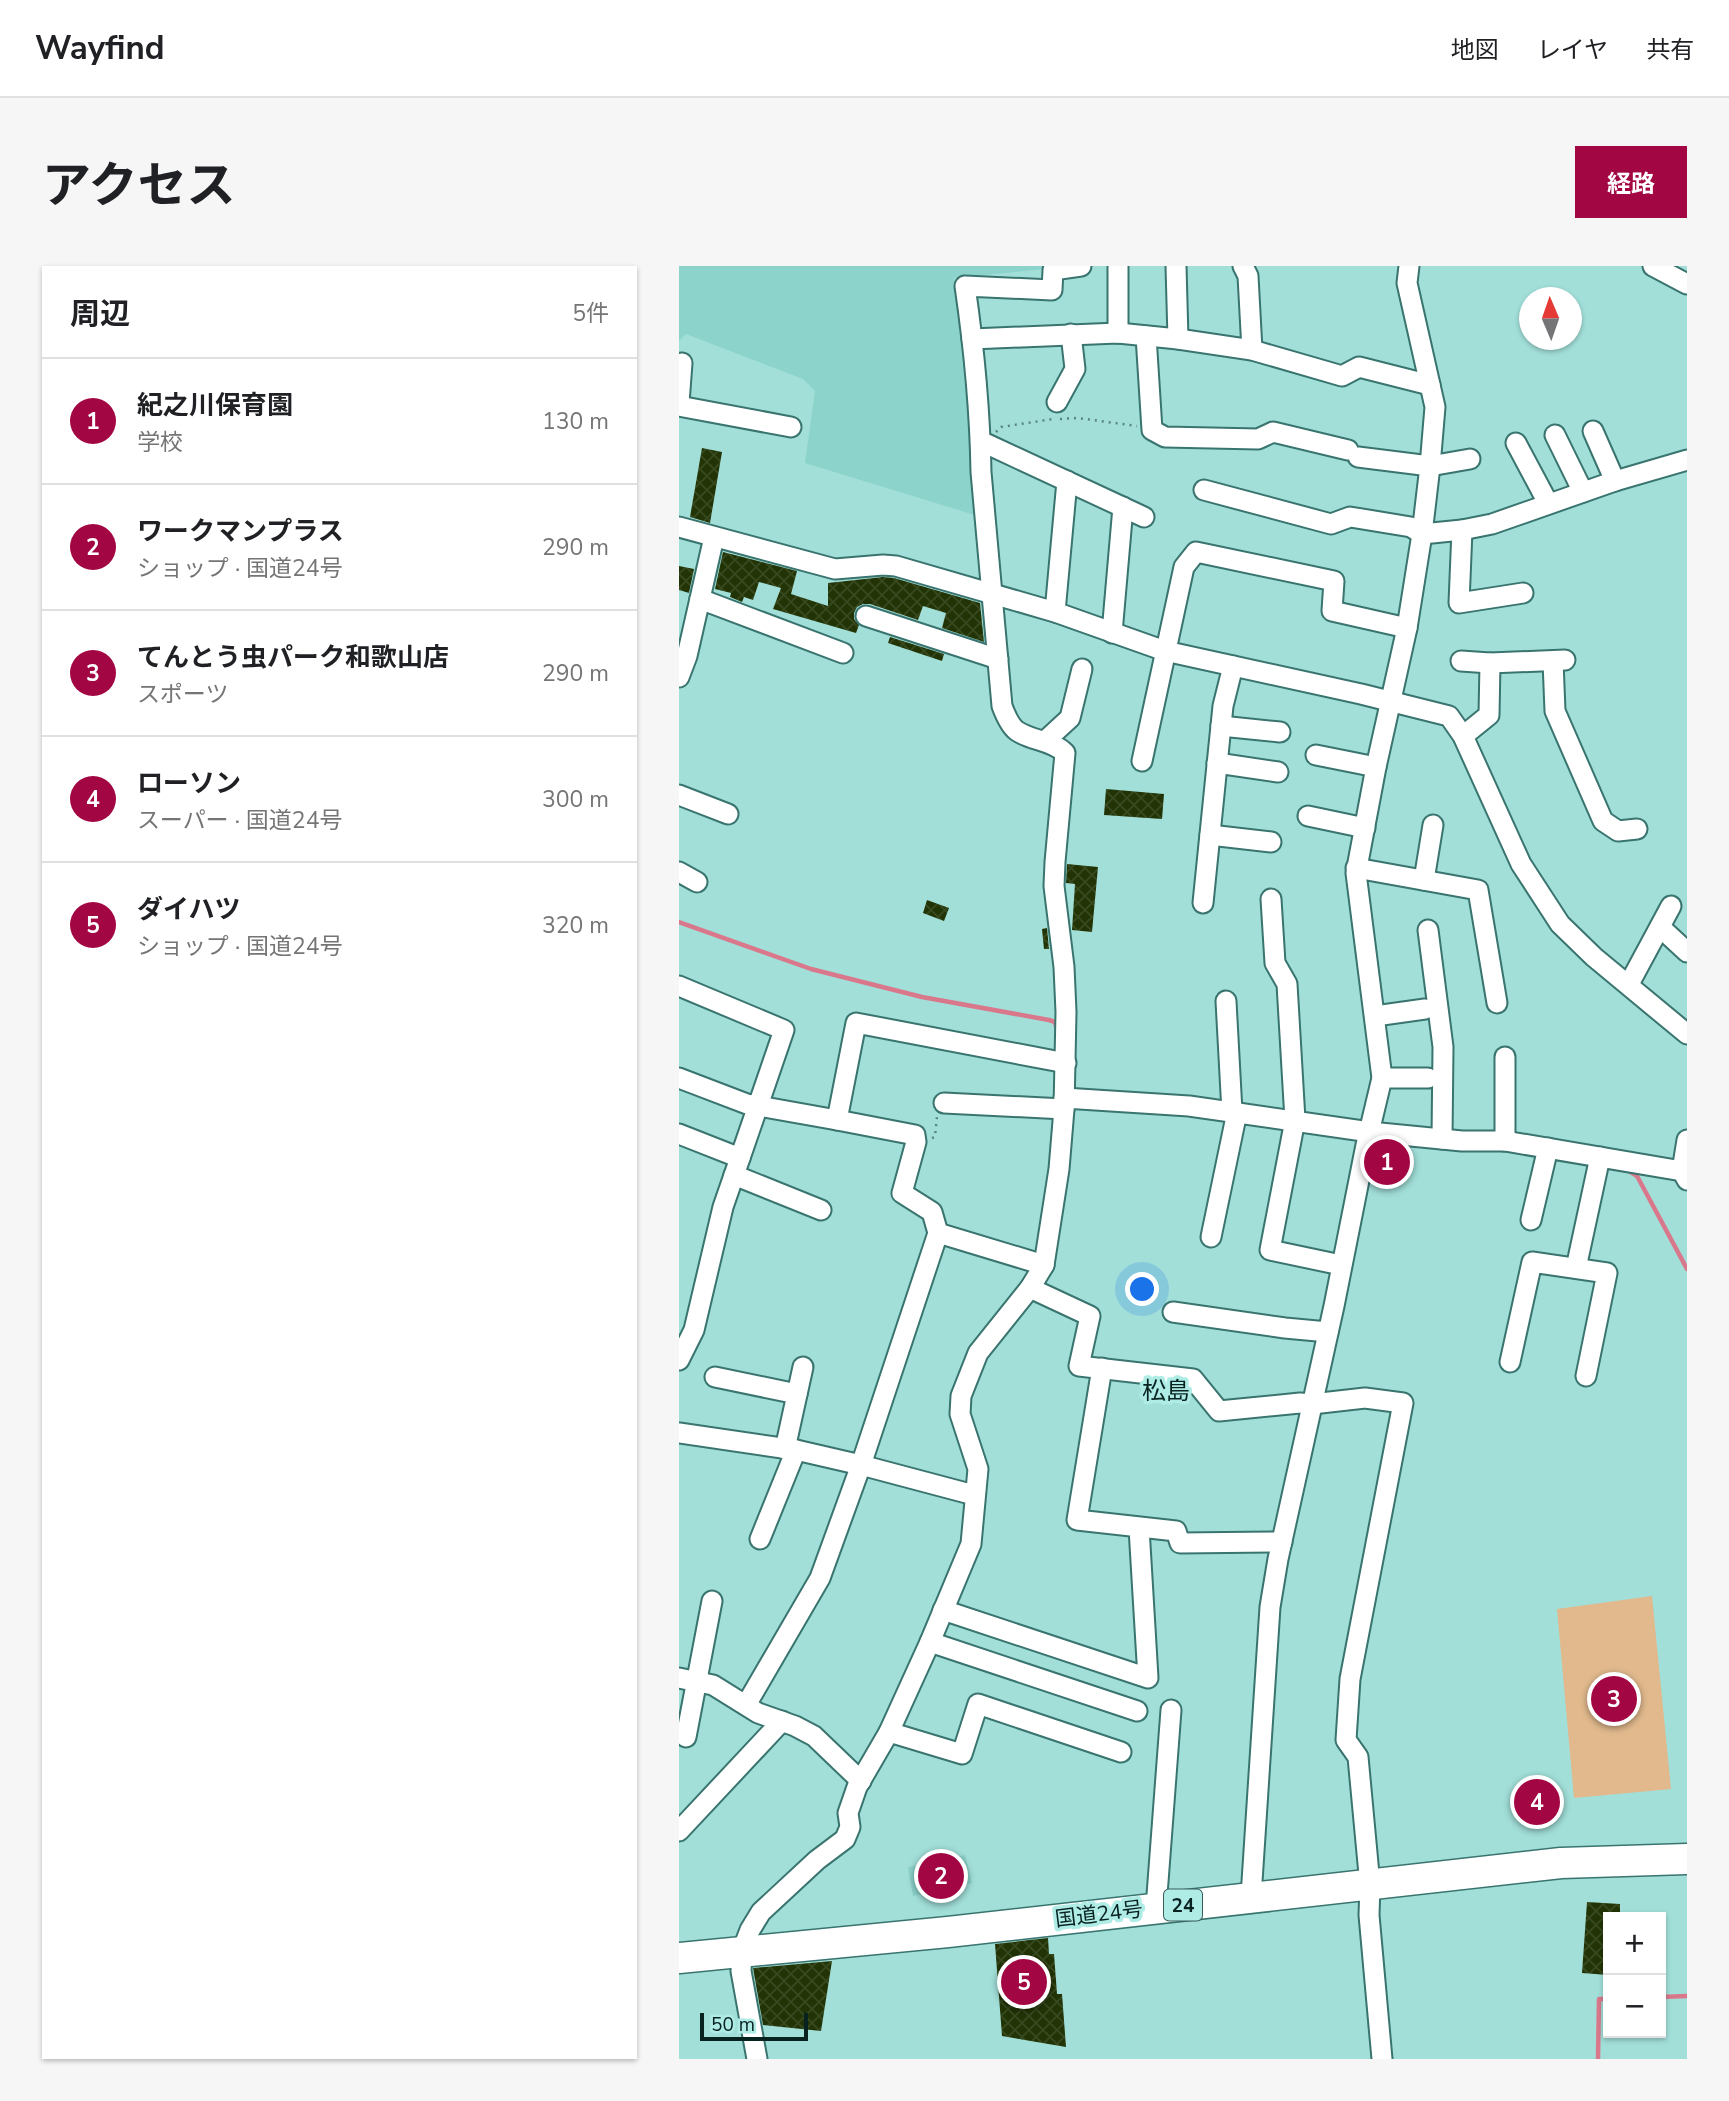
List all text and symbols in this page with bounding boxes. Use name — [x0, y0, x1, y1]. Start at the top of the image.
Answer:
text: Wayfind — [35, 26, 165, 71]
text: 地図 — [1451, 34, 1499, 66]
text: レイヤ — [1537, 34, 1608, 66]
text: 共有 — [1646, 34, 1694, 66]
button: 経路 — [1575, 146, 1687, 218]
text: アクセス — [42, 152, 236, 219]
north arrow — [1519, 287, 1582, 350]
text: 周辺 — [70, 294, 130, 335]
text: 5件 — [572, 298, 609, 329]
text: 紀之川保育園 — [137, 388, 293, 423]
text: 1 — [86, 406, 100, 437]
text: 130 m — [542, 406, 609, 437]
text: 学校 — [137, 427, 183, 458]
text: ワークマンプラス — [137, 514, 344, 549]
text: 2 — [86, 532, 100, 563]
text: 290 m — [542, 532, 609, 563]
text: ショップ · 国道24号 — [137, 553, 343, 584]
text: てんとう虫パーク和歌山店 — [137, 640, 449, 675]
text: 3 — [86, 658, 100, 689]
text: 290 m — [542, 658, 609, 689]
text: スポーツ — [137, 679, 229, 710]
text: ローソン — [137, 766, 241, 801]
text: 4 — [86, 784, 100, 815]
text: 300 m — [542, 784, 609, 815]
text: スーパー · 国道24号 — [137, 805, 342, 836]
text: ダイハツ — [137, 892, 240, 927]
text: 5 — [86, 910, 100, 941]
text: 320 m — [542, 910, 609, 941]
text: ショップ · 国道24号 — [137, 931, 343, 962]
pin: 1 — [1364, 1136, 1410, 1188]
your location — [1125, 1272, 1159, 1306]
district label: 松島 — [1142, 1375, 1190, 1407]
pin: 3 — [1591, 1673, 1637, 1725]
pin: 4 — [1514, 1776, 1560, 1828]
pin: 2 — [918, 1850, 964, 1902]
road number: 24 — [1164, 1890, 1202, 1920]
street label: 国道24号 — [1054, 1895, 1144, 1933]
map controls — [1603, 1912, 1666, 2038]
button: + — [1603, 1912, 1666, 1975]
pin: 5 — [1001, 1956, 1047, 2008]
button: − — [1603, 1975, 1666, 2038]
scale bar — [700, 2010, 809, 2042]
text: 50 m — [711, 2012, 755, 2038]

